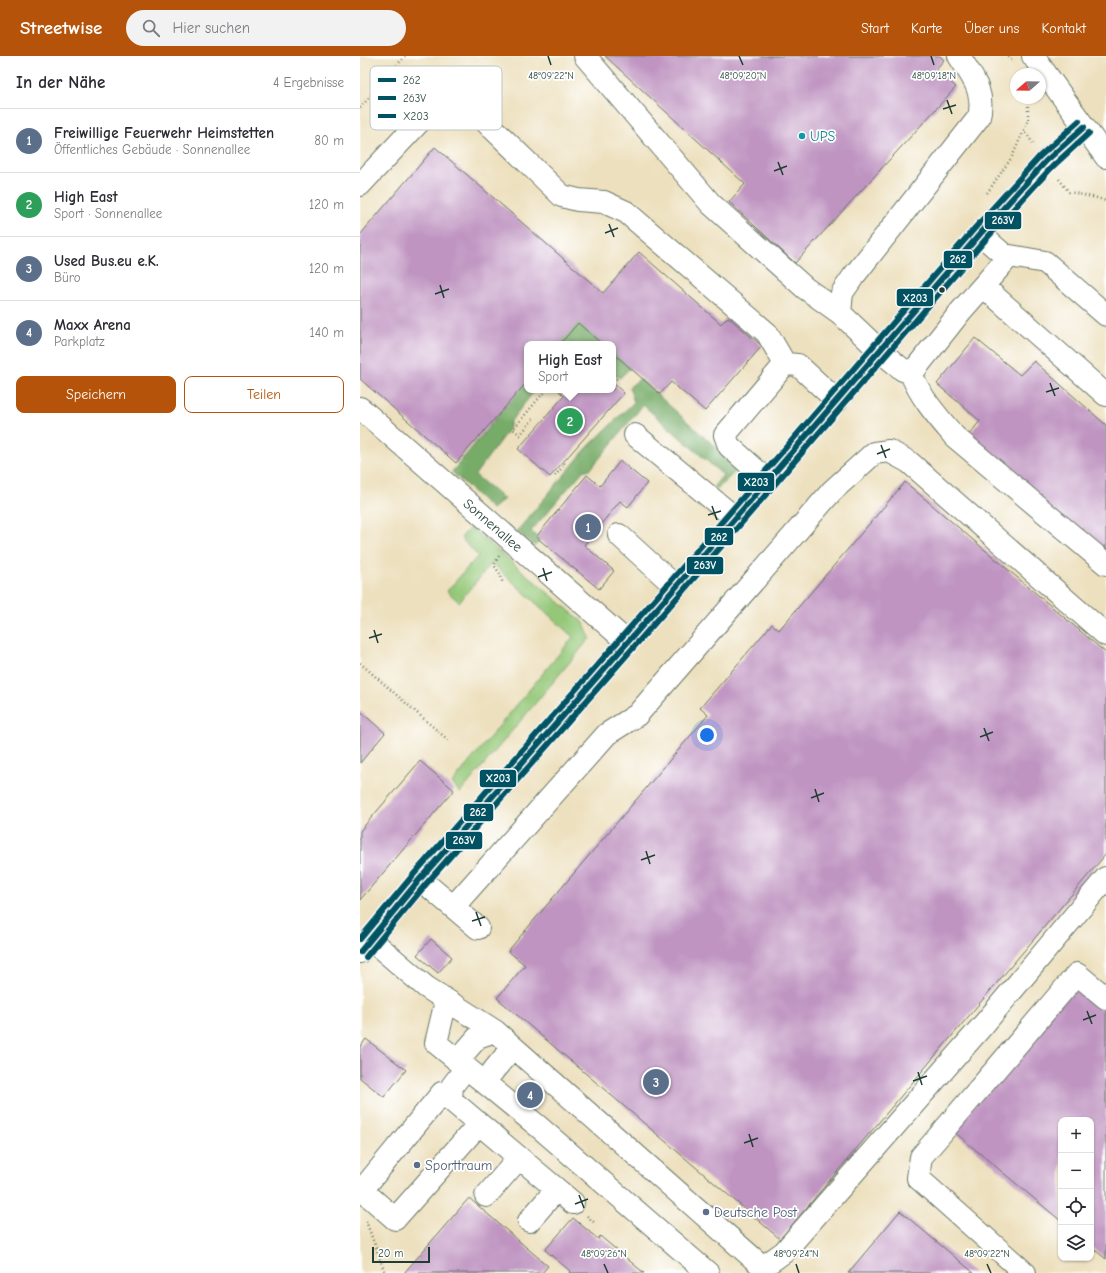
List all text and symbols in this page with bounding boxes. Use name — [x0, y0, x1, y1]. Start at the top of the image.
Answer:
search box — [126, 10, 406, 46]
text: Streetwise — [20, 17, 102, 39]
icon: search — [140, 17, 162, 39]
text: Hier suchen — [172, 19, 250, 37]
text: Start — [861, 20, 889, 37]
text: Karte — [911, 20, 942, 37]
text: Über uns — [964, 20, 1019, 37]
text: Kontakt — [1041, 20, 1086, 37]
legend — [370, 66, 502, 130]
north arrow — [1010, 68, 1046, 104]
text: 48°09'22"N — [528, 70, 574, 82]
text: 48°09'20"N — [720, 70, 766, 82]
text: 48°09'18"N — [912, 70, 956, 82]
text: In der Nähe — [16, 73, 105, 92]
text: 262 — [403, 74, 421, 87]
text: 4 Ergebnisse — [273, 75, 344, 90]
text: 263V — [403, 92, 426, 105]
text: X203 — [403, 110, 429, 123]
text: Freiwillige Feuerwehr Heimstetten — [54, 124, 274, 142]
place label: UPS — [810, 128, 836, 145]
marker: UPS — [797, 131, 807, 141]
text: 1 — [26, 133, 32, 148]
text: 80 m — [314, 133, 344, 148]
text: Öffentliches Gebäude · Sonnenallee — [54, 142, 250, 157]
text: High East — [54, 188, 118, 206]
text: 2 — [26, 197, 32, 212]
text: 120 m — [309, 197, 344, 212]
text: Sport · Sonnenallee — [54, 206, 162, 221]
line badge: 263V — [984, 211, 1022, 230]
text: 263V — [992, 214, 1014, 227]
line badge: 262 — [943, 250, 973, 269]
text: Used Bus.eu e.K. — [54, 252, 159, 270]
text: 262 — [950, 253, 967, 266]
text: 3 — [26, 261, 32, 276]
text: 120 m — [309, 261, 344, 276]
text: Büro — [54, 270, 81, 285]
unlabelled marker — [937, 285, 947, 295]
line badge: X203 — [896, 288, 934, 307]
text: X203 — [903, 292, 927, 305]
text: Maxx Arena — [54, 316, 131, 334]
text: 4 — [26, 325, 32, 340]
text: 140 m — [310, 325, 344, 340]
text: Parkplatz — [54, 334, 105, 349]
popup — [524, 341, 616, 393]
text: High East — [538, 351, 602, 369]
text: Sport — [538, 369, 568, 384]
button: Speichern — [16, 376, 176, 413]
button: Teilen — [184, 376, 344, 413]
pin: 2 — [557, 406, 583, 436]
line badge: X203 — [737, 472, 775, 492]
text: X203 — [744, 476, 768, 489]
street label: Sonnenallee — [460, 495, 526, 556]
pin: 1 — [575, 512, 601, 542]
line badge: 262 — [704, 527, 734, 546]
text: 262 — [711, 531, 728, 544]
line badge: 263V — [686, 556, 724, 575]
text: 263V — [694, 559, 716, 572]
your location — [697, 725, 717, 745]
line badge: X203 — [479, 769, 517, 788]
text: X203 — [486, 772, 510, 785]
line badge: 262 — [463, 803, 494, 822]
text: 262 — [470, 806, 487, 819]
line badge: 263V — [445, 831, 483, 850]
text: 263V — [453, 834, 475, 847]
pin: 3 — [643, 1067, 669, 1097]
pin: 4 — [517, 1080, 543, 1110]
map controls — [1058, 1117, 1094, 1261]
button: + — [1058, 1117, 1094, 1153]
button: − — [1058, 1153, 1094, 1189]
place label: Sporttraum — [425, 1157, 492, 1174]
marker: Sporttraum — [412, 1160, 422, 1170]
button: locate — [1058, 1189, 1094, 1225]
place label: Deutsche Post — [714, 1204, 798, 1221]
marker: Deutsche Post — [701, 1207, 711, 1217]
button: layers — [1058, 1225, 1094, 1261]
scale bar — [372, 1245, 430, 1264]
text: 20 m — [378, 1247, 403, 1260]
text: 48°09'26"N — [581, 1248, 627, 1260]
text: 48°09'24"N — [773, 1248, 819, 1260]
text: 48°09'22"N — [964, 1248, 1010, 1260]

